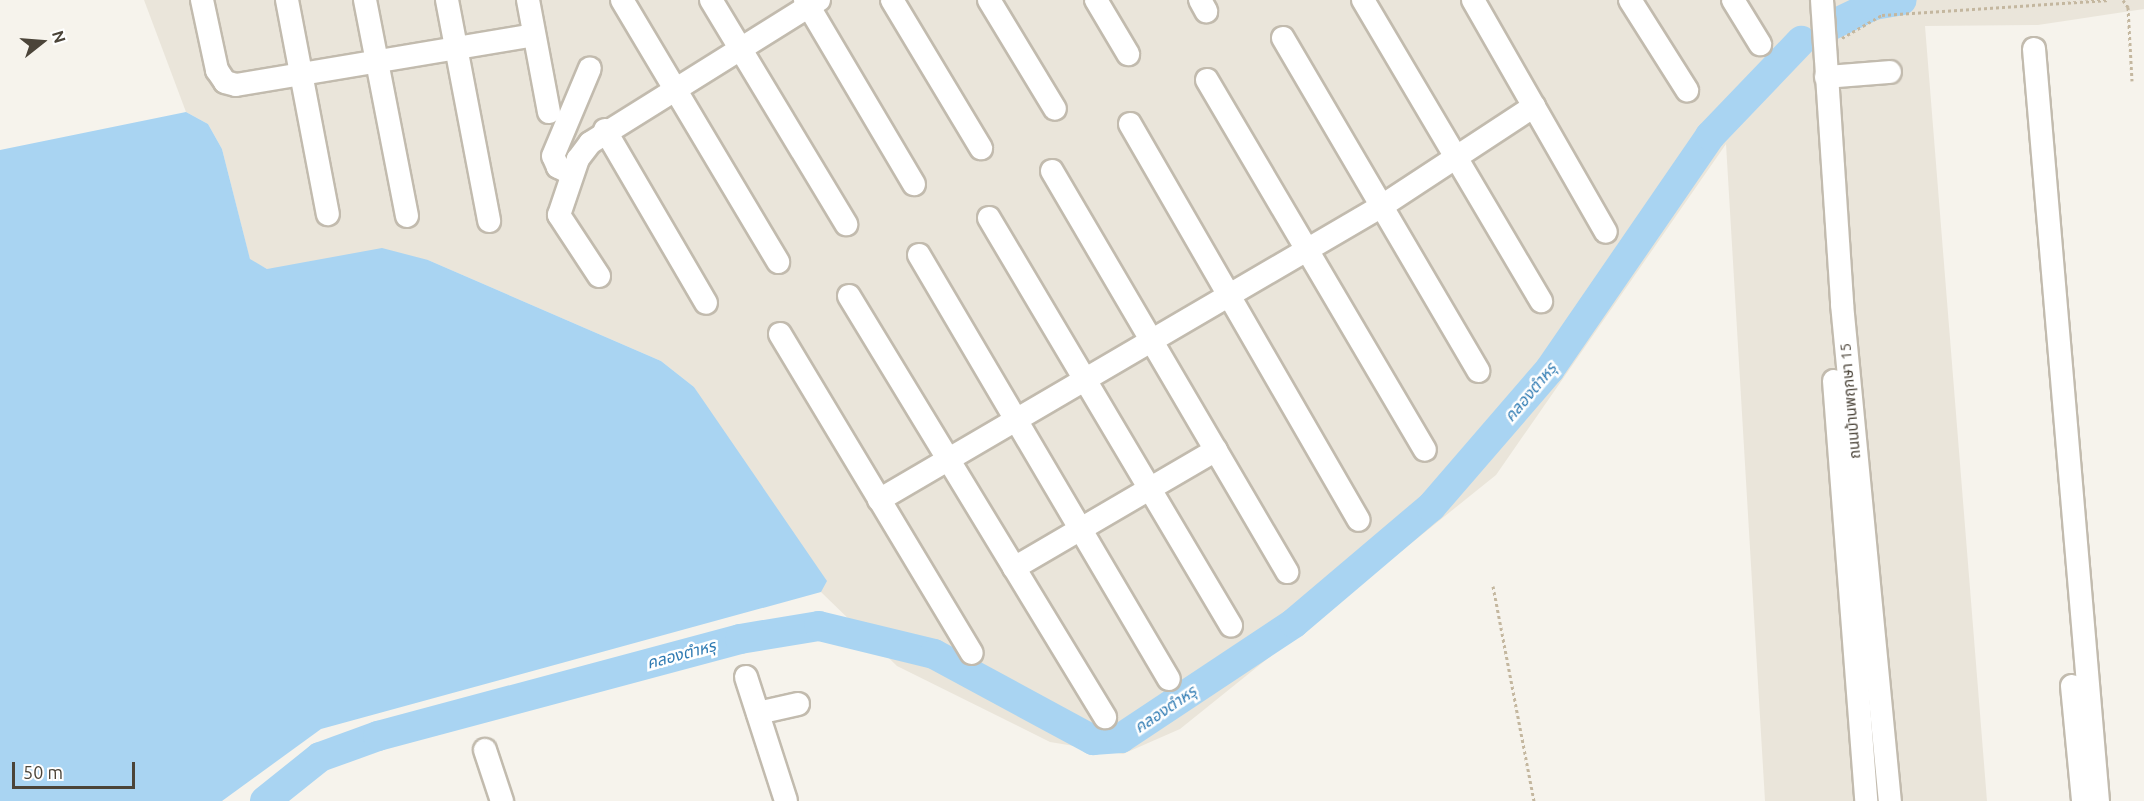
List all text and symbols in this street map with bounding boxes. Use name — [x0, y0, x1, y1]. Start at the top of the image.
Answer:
north arrow — [12, 12, 72, 72]
text: N — [49, 28, 70, 45]
street label: ถนนบ้านพฤกษา 15 — [1836, 342, 1864, 460]
water label: คลองตำหรุ — [1500, 359, 1560, 425]
water label: คลองตำหรุ — [644, 636, 718, 672]
water label: คลองตำหรุ — [1130, 681, 1200, 737]
scale bar — [15, 750, 138, 788]
text: 50 m — [23, 762, 63, 782]

